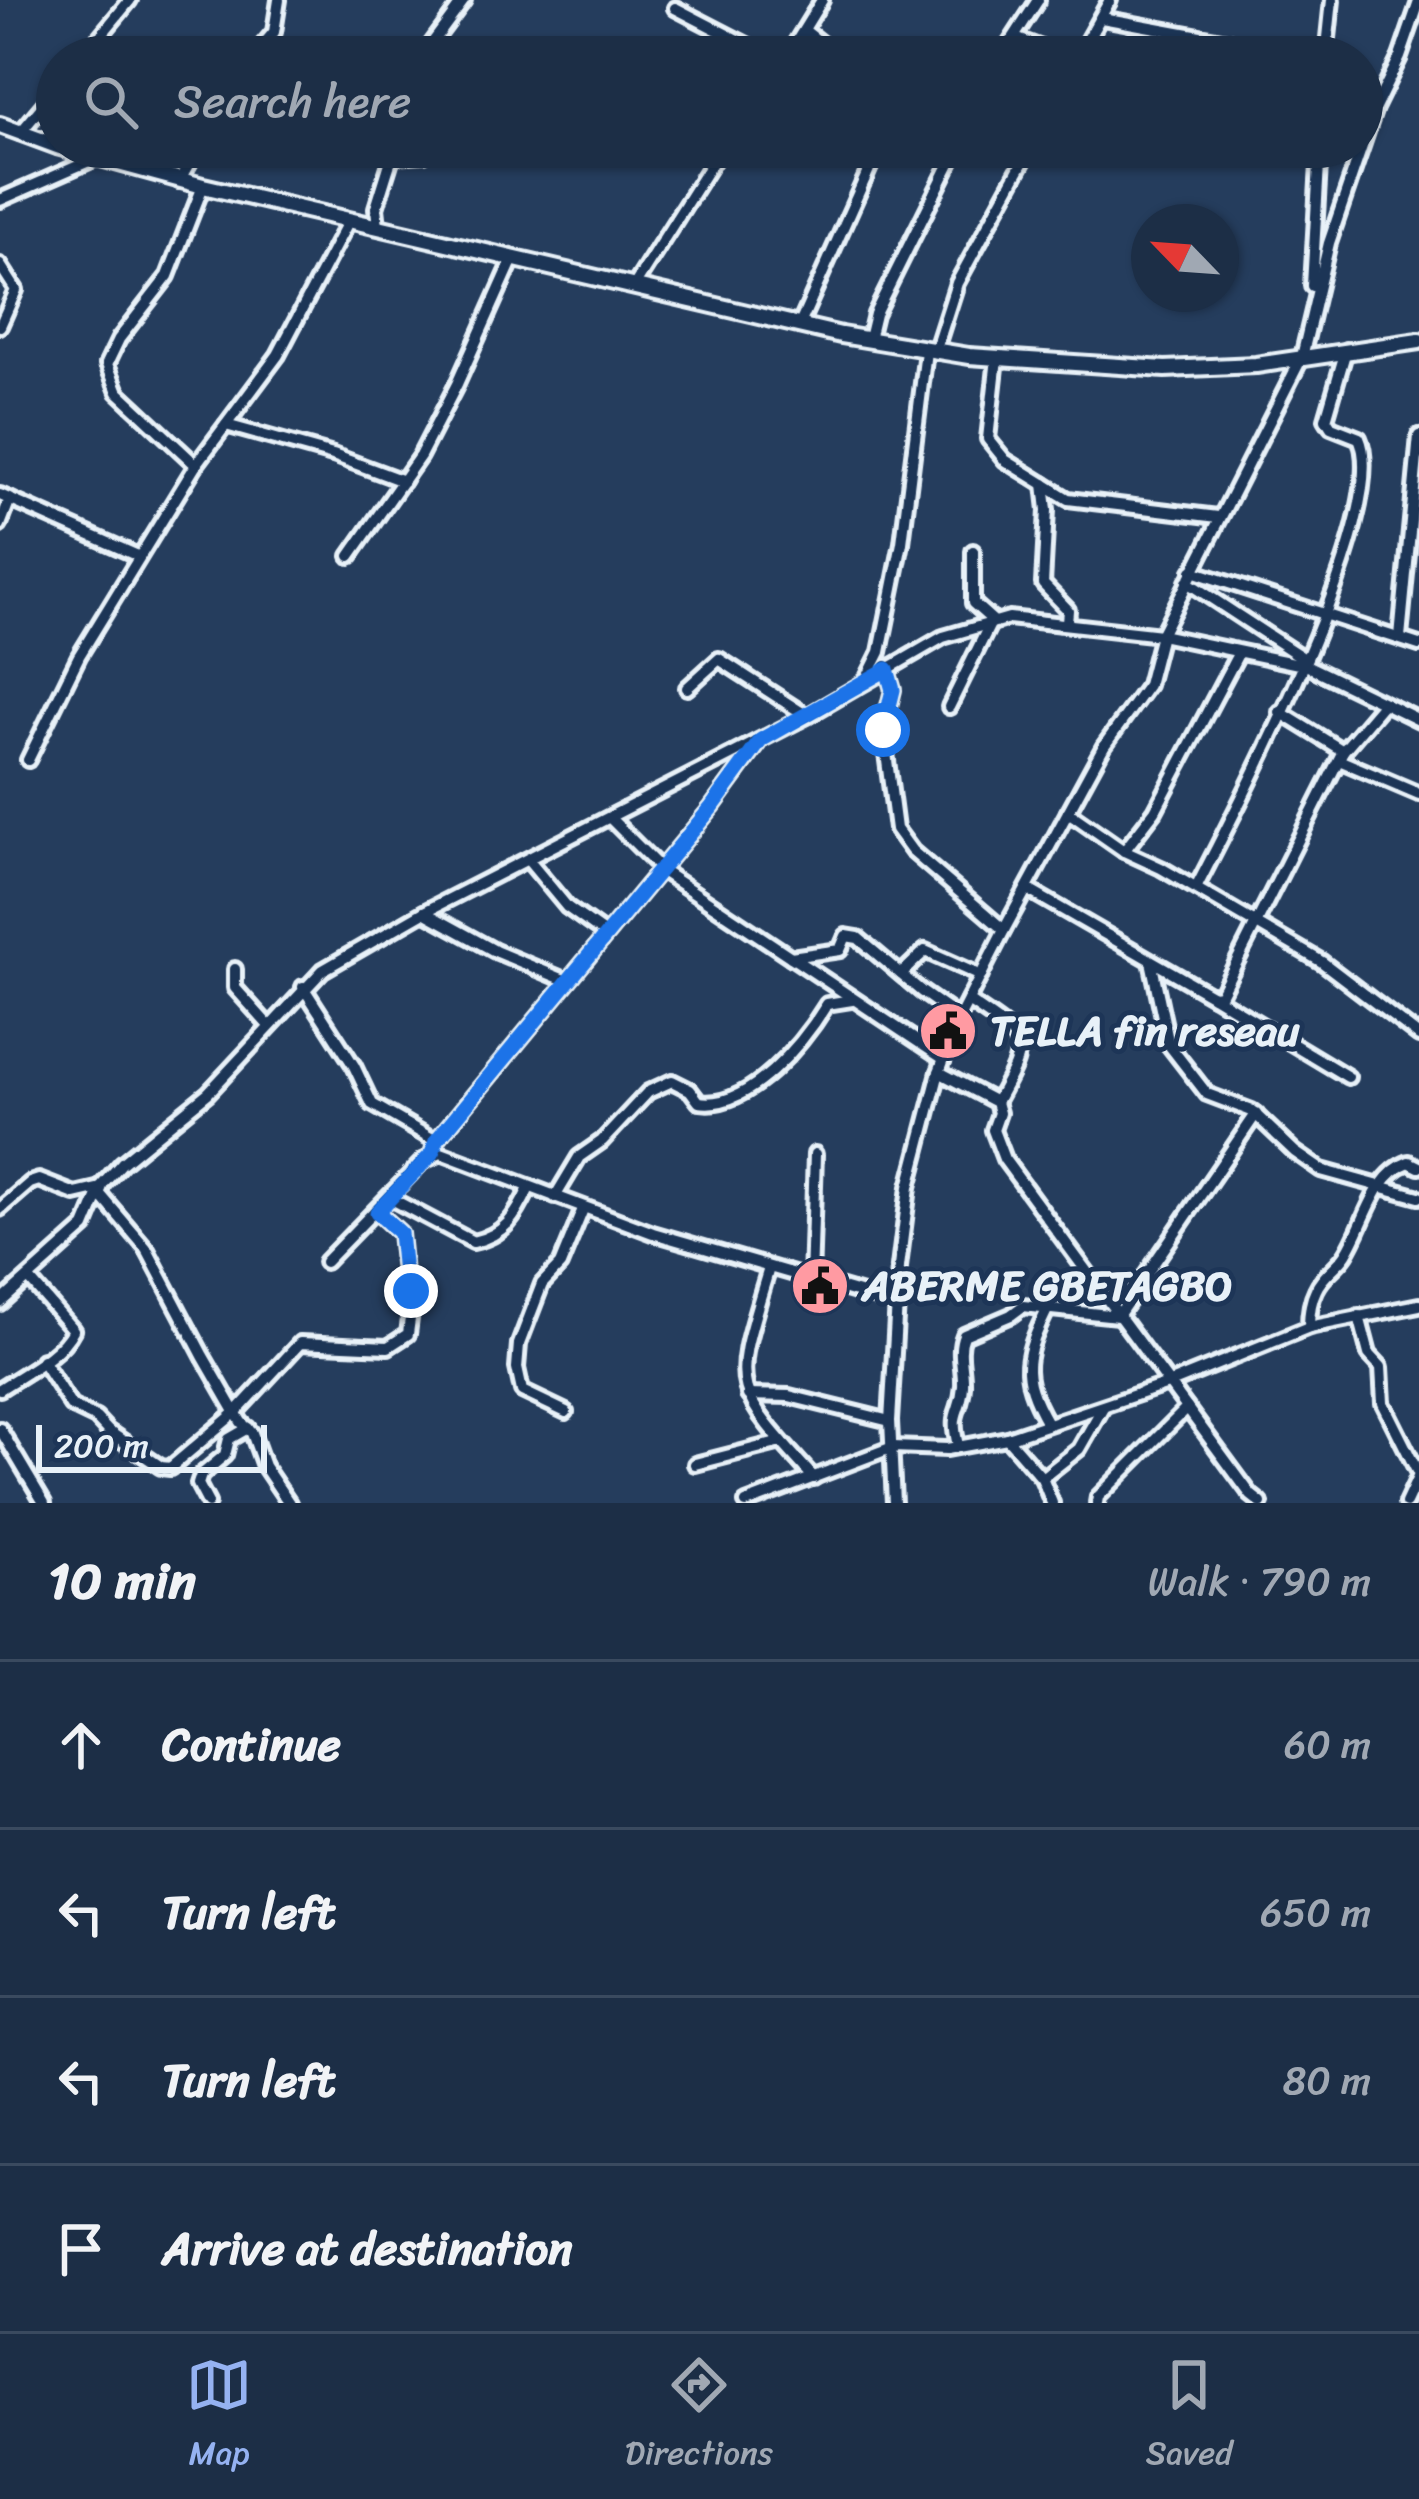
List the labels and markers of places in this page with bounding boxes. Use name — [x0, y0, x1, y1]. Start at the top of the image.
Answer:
place label: TELLA fin reseau — [990, 994, 1300, 1068]
public building icon: TELLA fin reseau — [917, 1000, 979, 1062]
place label: ABERME GBETAGBO — [860, 1249, 1233, 1323]
public building icon: ABERME GBETAGBO — [789, 1255, 851, 1317]

